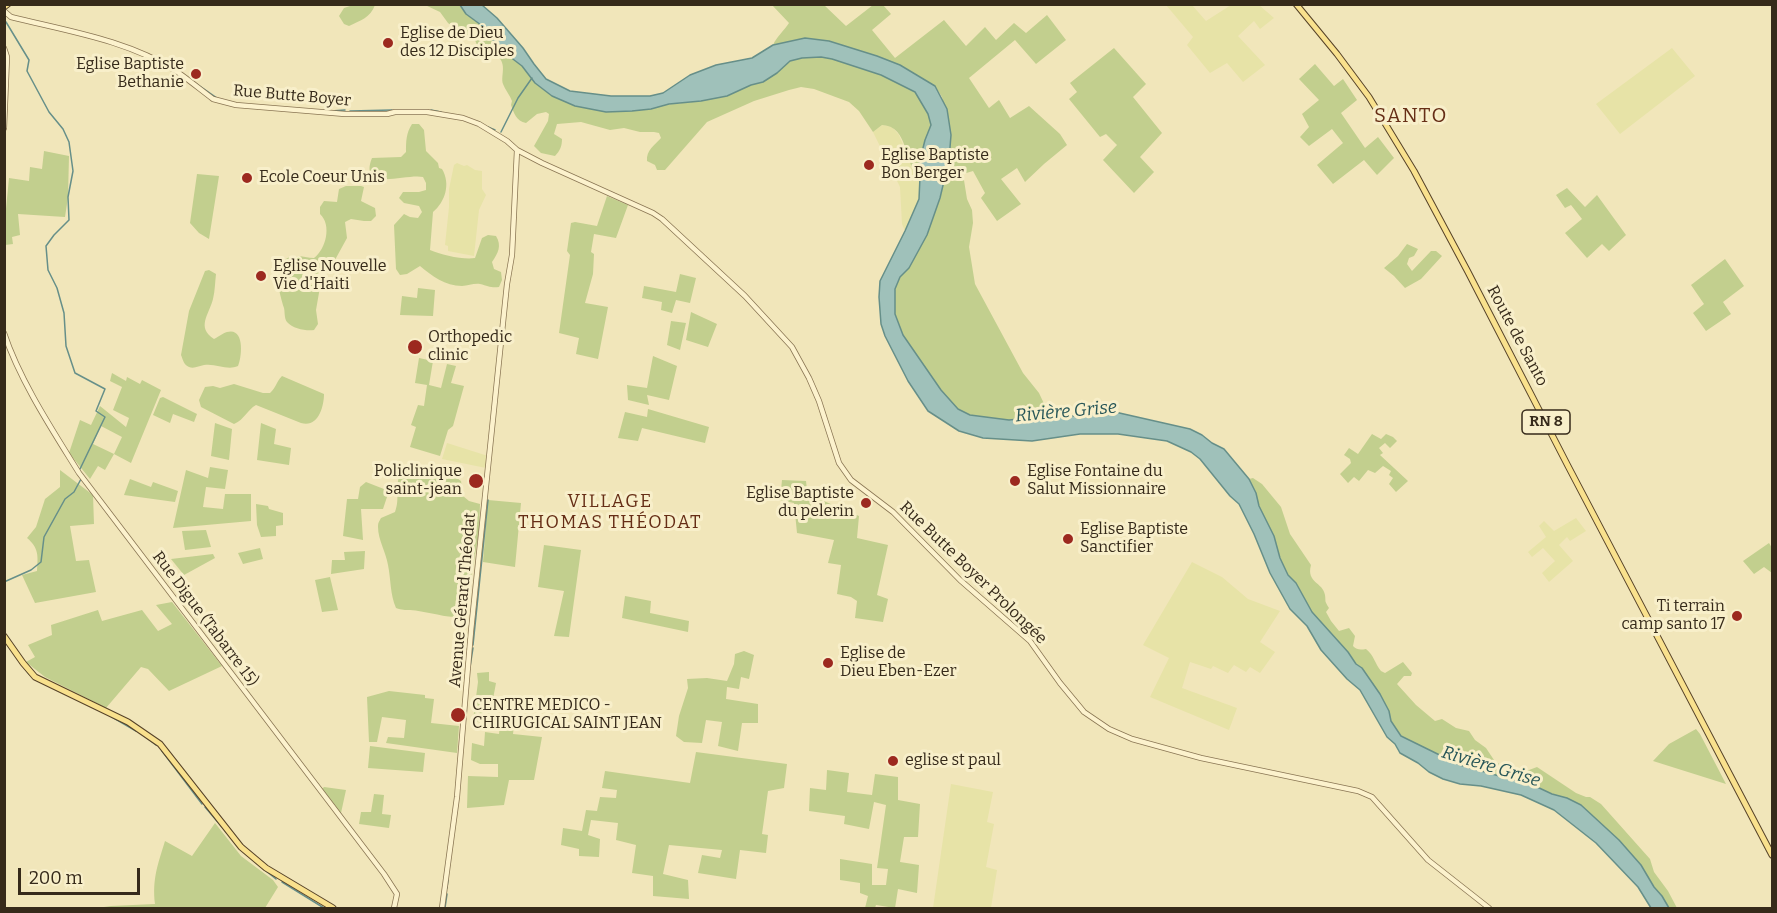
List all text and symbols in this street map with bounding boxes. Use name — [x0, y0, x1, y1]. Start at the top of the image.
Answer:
place label: Eglise de Dieu des 12 Disciples — [400, 24, 514, 62]
marker: Eglise de Dieu des 12 Disciples — [381, 36, 395, 50]
place label: Eglise Baptiste Bethanie — [76, 55, 184, 93]
marker: Eglise Baptiste Bethanie — [189, 67, 203, 81]
street label: Rue Butte Boyer — [232, 81, 352, 111]
district label: SANTO — [1374, 104, 1448, 128]
place label: Eglise Baptiste Bon Berger — [881, 146, 989, 184]
marker: Eglise Baptiste Bon Berger — [862, 158, 876, 172]
place label: Ecole Coeur Unis — [259, 168, 385, 188]
marker: Ecole Coeur Unis — [240, 171, 254, 185]
place label: Eglise Nouvelle Vie d'Haiti — [273, 257, 387, 295]
marker: Eglise Nouvelle Vie d'Haiti — [254, 269, 268, 283]
street label: Route de Santo — [1482, 282, 1552, 390]
place label: Orthopedic clinic — [428, 328, 512, 366]
marker: Orthopedic clinic — [406, 338, 424, 356]
water label: Rivière Grise — [1014, 397, 1118, 427]
road number: RN 8 — [1522, 410, 1570, 434]
place label: Policlinique saint-jean — [374, 462, 462, 500]
place label: Eglise Fontaine du Salut Missionnaire — [1027, 462, 1166, 500]
marker: Policlinique saint-jean — [467, 472, 485, 490]
marker: Eglise Fontaine du Salut Missionnaire — [1008, 474, 1022, 488]
place label: Eglise Baptiste du pelerin — [746, 484, 854, 522]
district label: VILLAGE THOMAS THÉODAT — [518, 491, 702, 534]
marker: Eglise Baptiste du pelerin — [859, 496, 873, 510]
street label: Rue Butte Boyer Prolongée — [895, 498, 1051, 648]
street label: Avenue Gérard Théodat — [446, 512, 480, 688]
place label: Eglise Baptiste Sanctifier — [1080, 520, 1188, 558]
marker: Eglise Baptiste Sanctifier — [1061, 532, 1075, 546]
street label: Rue Digue (Tabarre 15) — [148, 548, 262, 690]
place label: Ti terrain camp santo 17 — [1621, 597, 1725, 635]
marker: Ti terrain camp santo 17 — [1730, 609, 1744, 623]
place label: Eglise de Dieu Eben-Ezer — [840, 644, 956, 682]
marker: Eglise de Dieu Eben-Ezer — [821, 656, 835, 670]
place label: CENTRE MEDICO - CHIRUGICAL SAINT JEAN — [472, 696, 662, 734]
marker: CENTRE MEDICO - CHIRUGICAL SAINT JEAN — [449, 706, 467, 724]
water label: Rivière Grise — [1439, 742, 1543, 792]
place label: eglise st paul — [905, 751, 1001, 771]
marker: eglise st paul — [886, 754, 900, 768]
scale bar — [21, 856, 142, 894]
text: 200 m — [29, 867, 83, 889]

